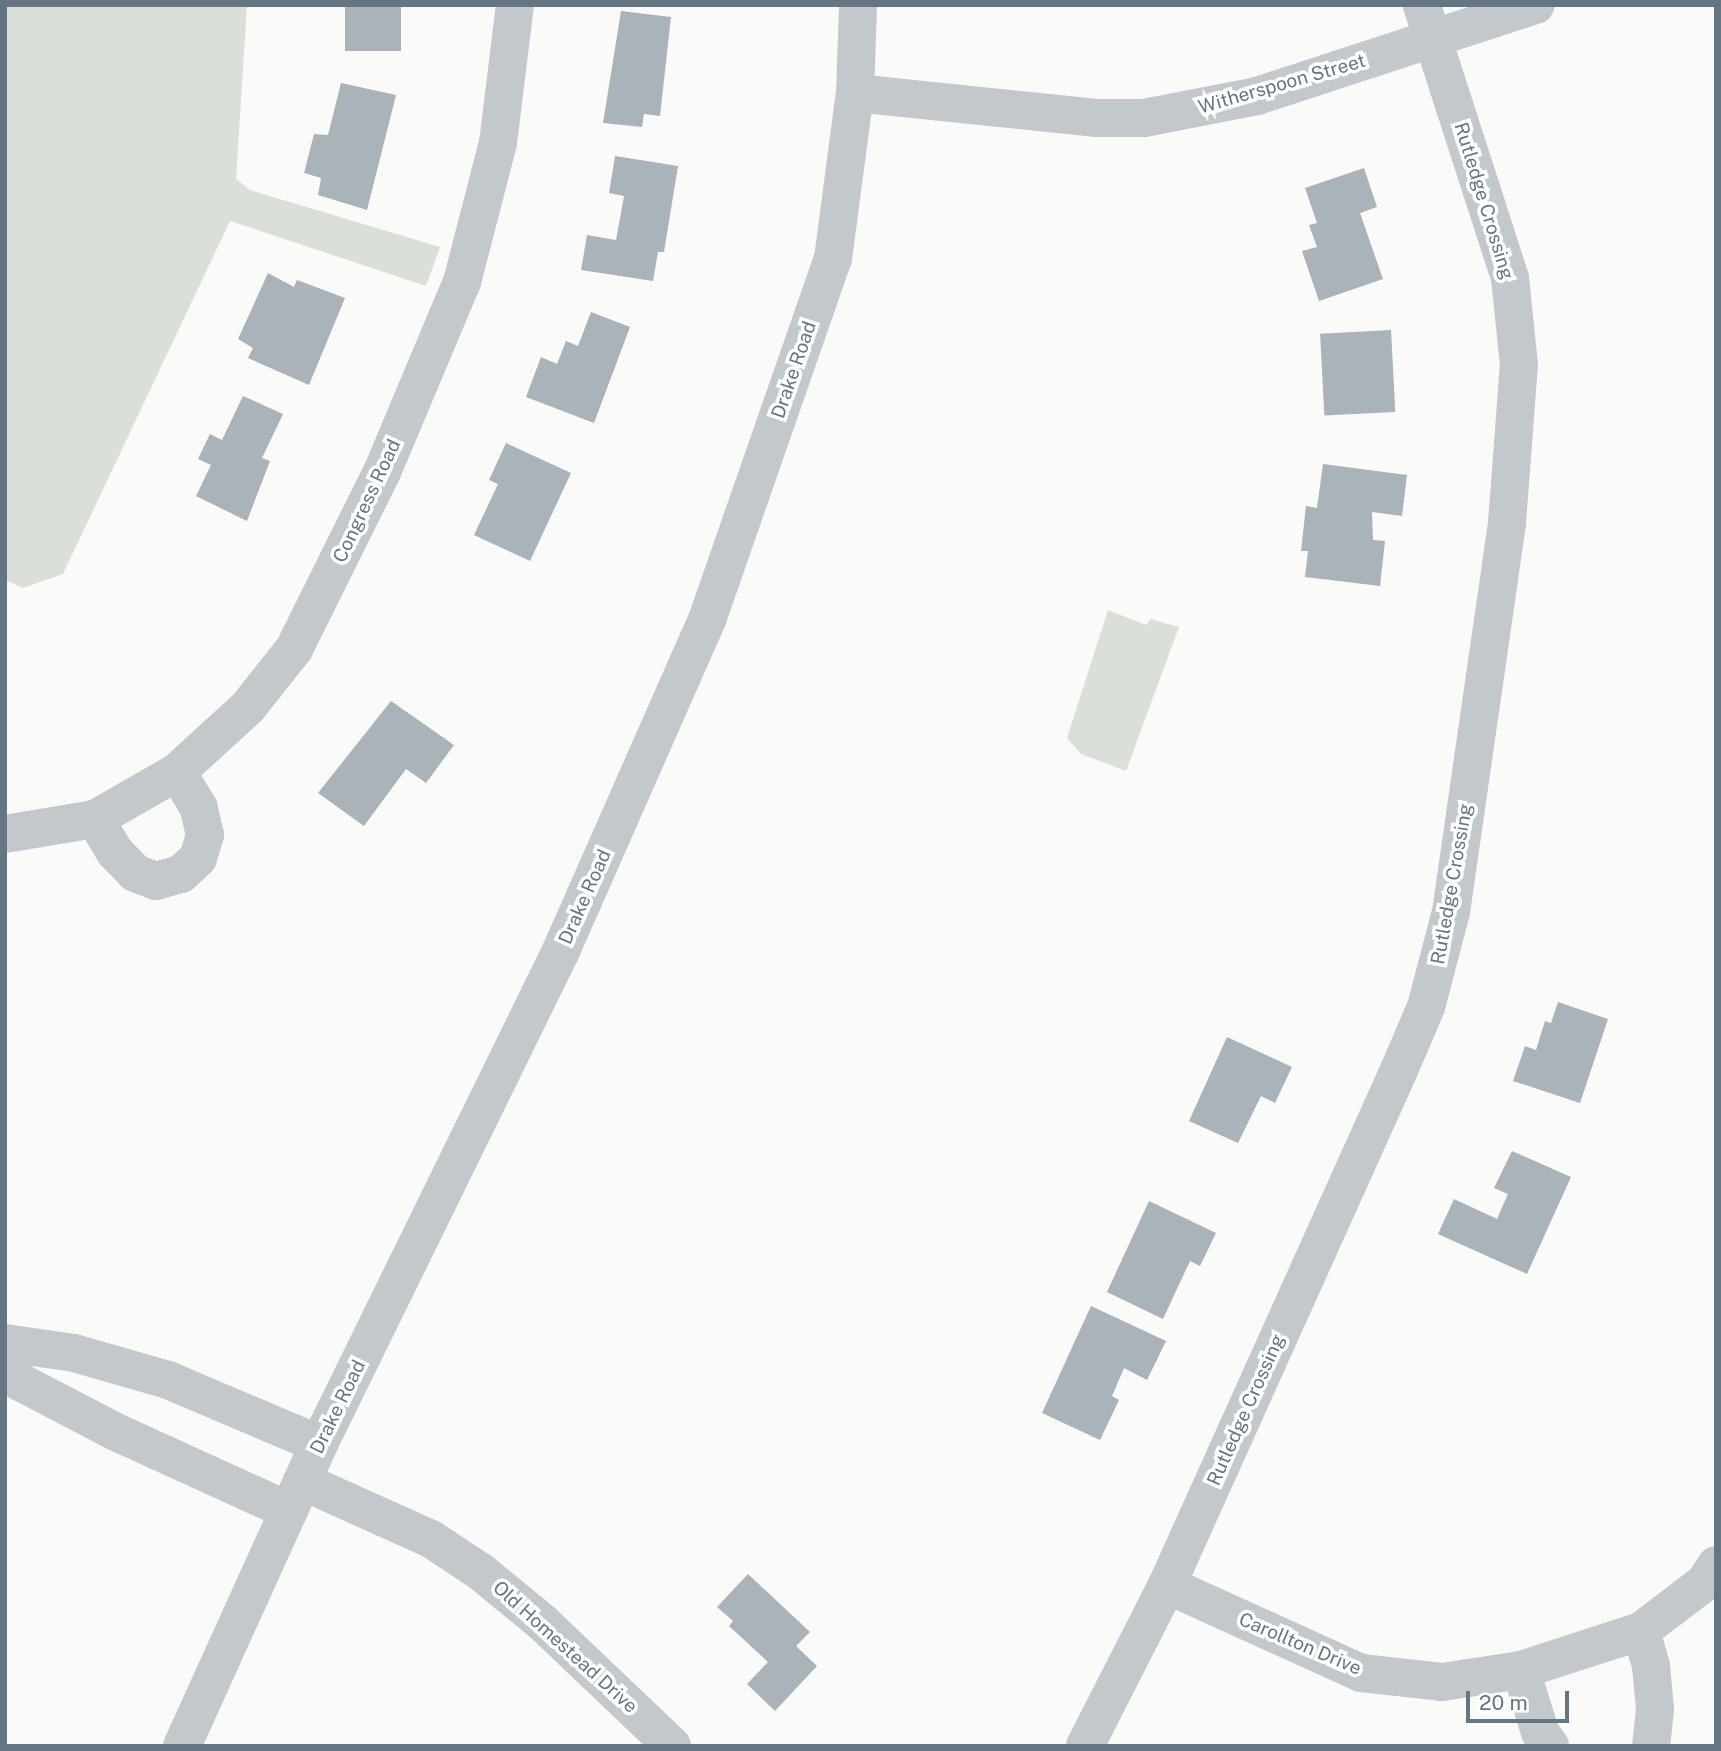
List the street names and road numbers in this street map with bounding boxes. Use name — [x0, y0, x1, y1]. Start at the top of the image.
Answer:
street label: Witherspoon Street — [1196, 49, 1368, 119]
street label: Rutledge Crossing — [1449, 120, 1519, 282]
street label: Drake Road — [767, 318, 821, 422]
street label: Congress Road — [328, 436, 406, 566]
street label: Rutledge Crossing — [1427, 802, 1477, 966]
street label: Drake Road — [554, 846, 616, 948]
street label: Rutledge Crossing — [1202, 1331, 1290, 1489]
street label: Drake Road — [306, 1356, 370, 1458]
street label: Old Homestead Drive — [488, 1576, 642, 1718]
street label: Carollton Drive — [1235, 1608, 1365, 1680]

